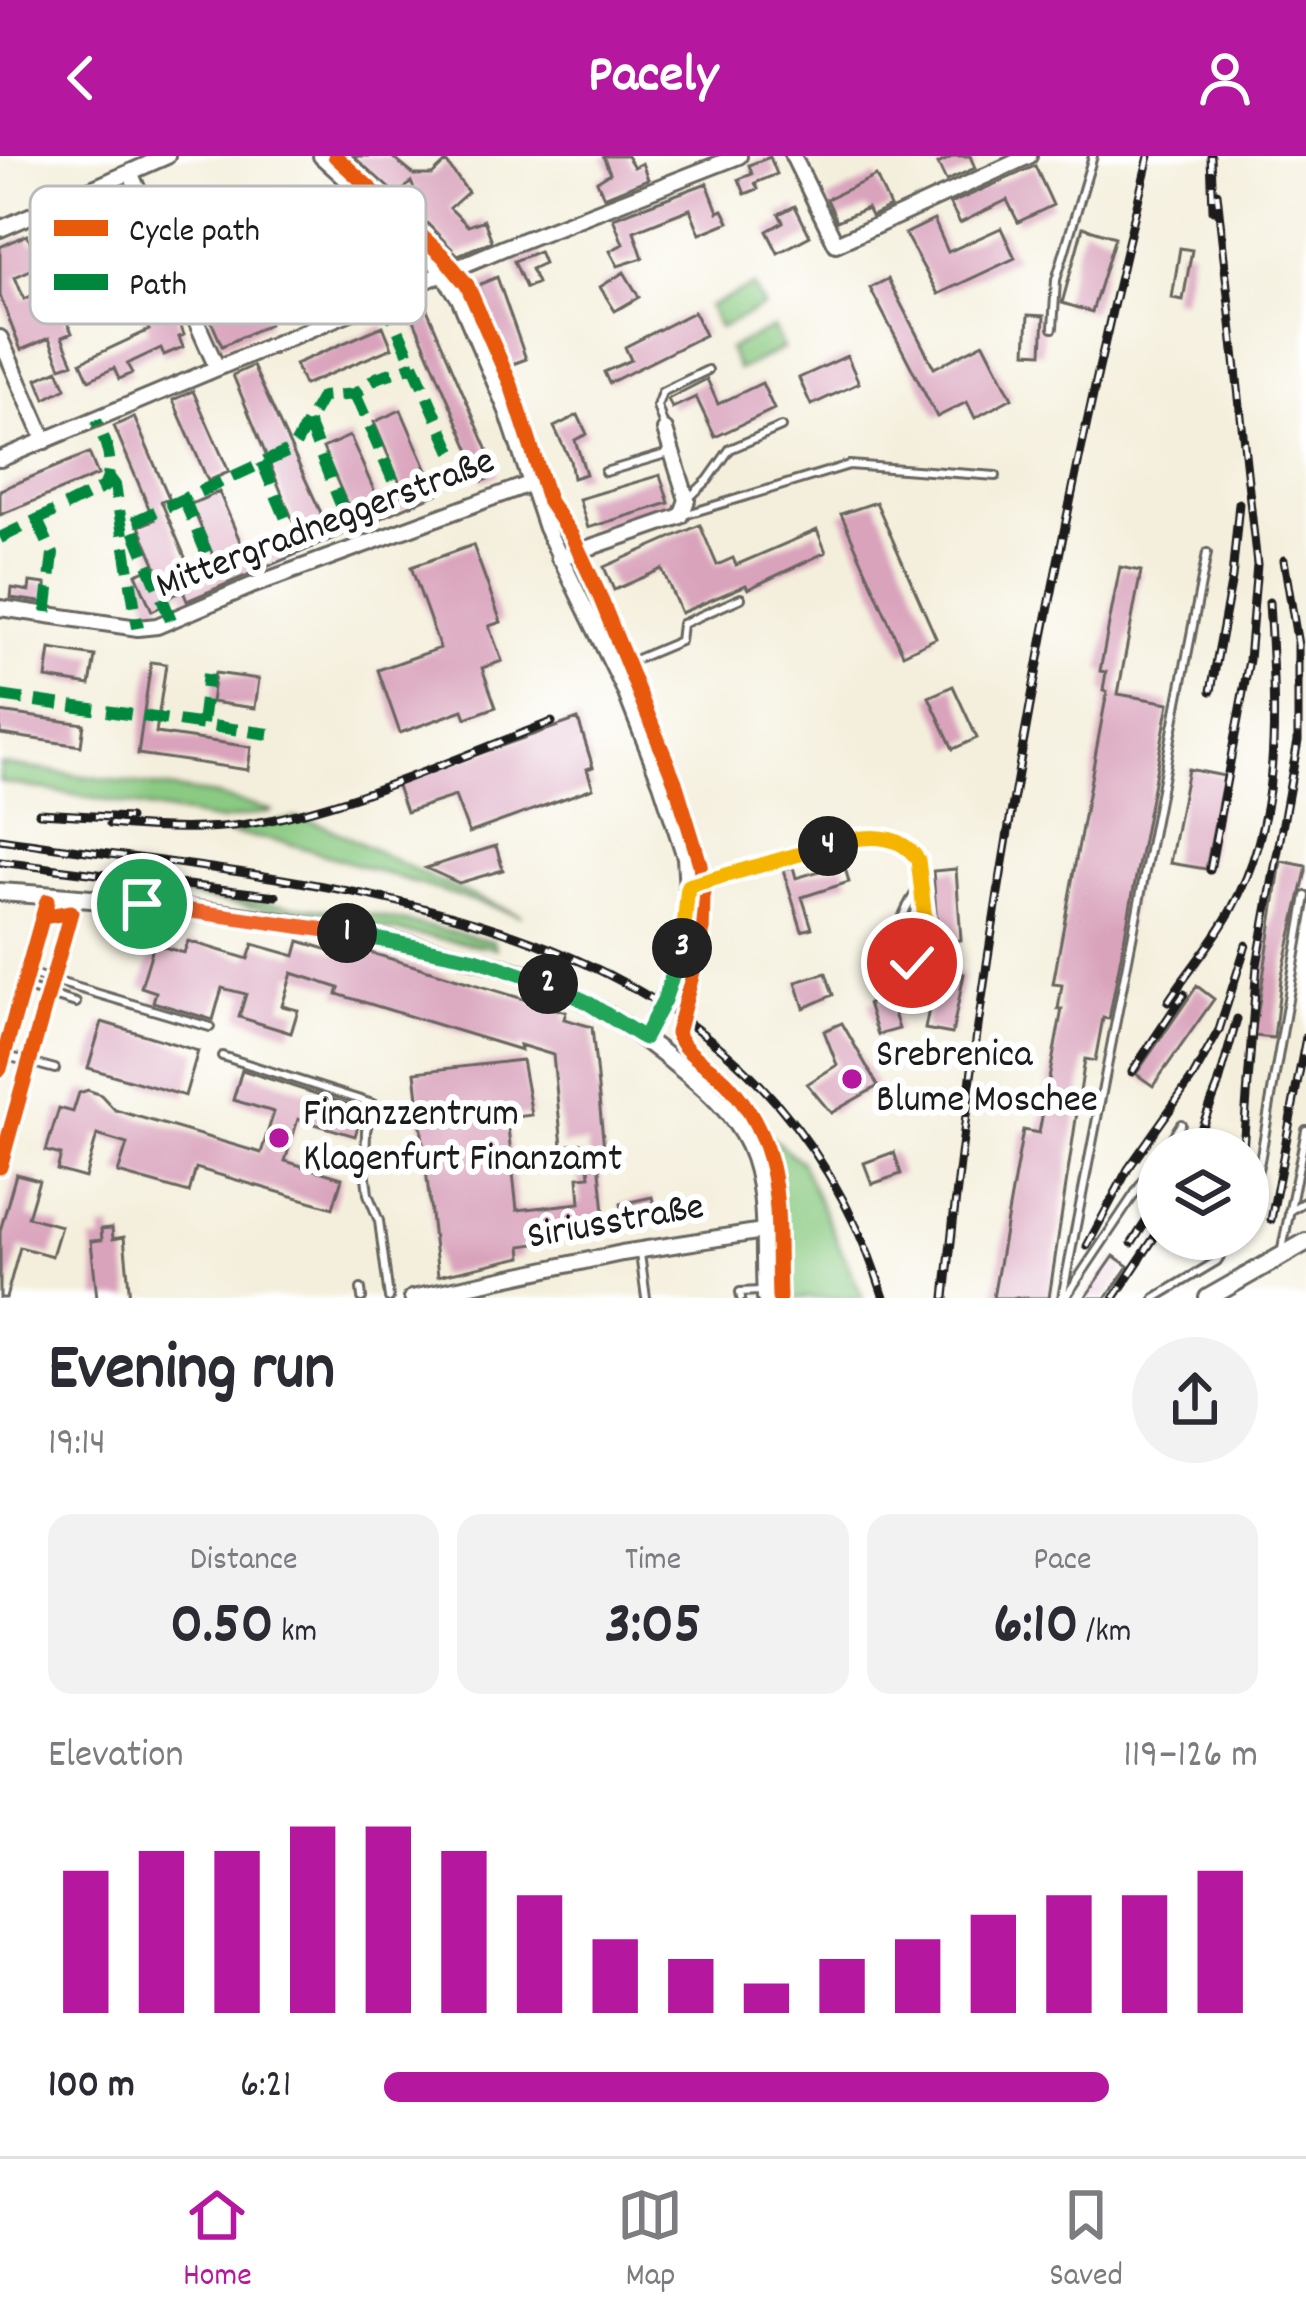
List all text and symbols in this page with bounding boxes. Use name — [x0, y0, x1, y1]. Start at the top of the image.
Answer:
text: Pacely — [588, 40, 718, 117]
icon: back — [48, 45, 114, 111]
icon: person — [1192, 45, 1258, 111]
legend — [30, 186, 426, 324]
text: Cycle path — [129, 210, 260, 257]
text: Path — [129, 264, 187, 311]
street label: Mittergradneggerstraße — [149, 436, 503, 616]
pin: 4 — [798, 816, 858, 876]
text: 4 — [821, 822, 835, 869]
pin — [91, 853, 193, 955]
icon: arrive — [109, 871, 175, 937]
pin: 1 — [317, 903, 377, 963]
text: 1 — [343, 909, 351, 956]
pin — [861, 912, 963, 1014]
pin: 3 — [652, 918, 712, 978]
text: 3 — [675, 924, 689, 971]
icon: check — [879, 930, 945, 996]
pin: 2 — [518, 954, 578, 1014]
text: 2 — [541, 960, 555, 1007]
place label: Srebrenica Blume Moschee — [876, 1030, 1098, 1130]
marker: Srebrenica Blume Moschee — [839, 1066, 865, 1092]
place label: Finanzzentrum Klagenfurt Finanzamt — [303, 1089, 622, 1189]
marker: Finanzzentrum Klagenfurt Finanzamt — [266, 1125, 292, 1151]
map controls — [1137, 1128, 1269, 1260]
button: layers — [1137, 1128, 1269, 1260]
street label: Siriusstraße — [523, 1181, 709, 1267]
text: Evening run — [48, 1326, 335, 1420]
button: share — [1132, 1337, 1258, 1463]
text: 19:14 — [48, 1418, 106, 1473]
text: Distance — [190, 1538, 297, 1585]
text: Time — [625, 1538, 681, 1585]
text: Pace — [1033, 1538, 1091, 1585]
text: 0.50 — [170, 1585, 273, 1671]
text: 3:05 — [604, 1585, 702, 1671]
text: 6:10 — [993, 1585, 1078, 1671]
text: km — [273, 1610, 317, 1657]
text: /km — [1078, 1610, 1132, 1657]
text: Elevation — [48, 1730, 184, 1785]
text: 119–126 m — [1123, 1730, 1258, 1785]
text: 100 m — [48, 2060, 135, 2115]
text: 6:21 — [240, 2060, 291, 2115]
tab: Home — [183, 2182, 252, 2301]
tab: Map — [617, 2182, 683, 2301]
tab: Saved — [1049, 2182, 1123, 2301]

